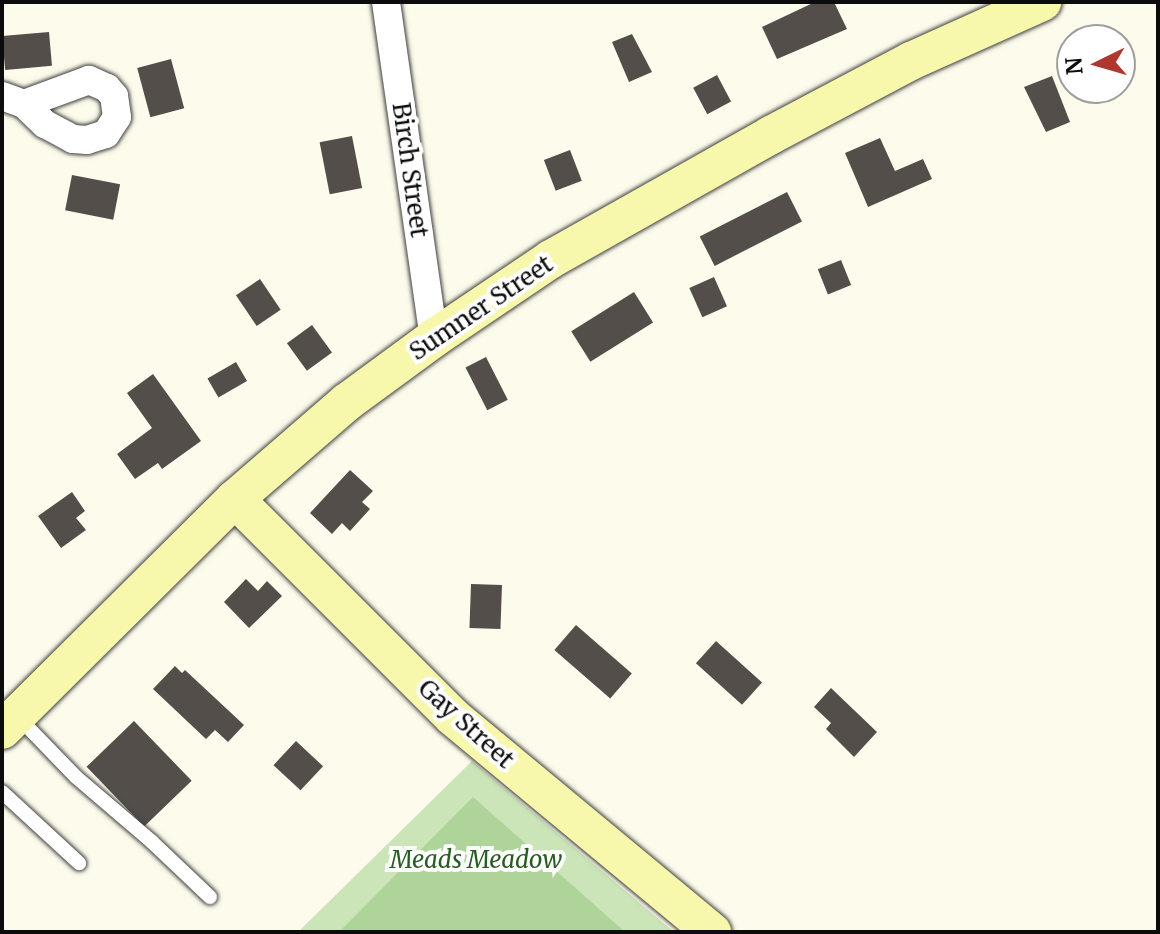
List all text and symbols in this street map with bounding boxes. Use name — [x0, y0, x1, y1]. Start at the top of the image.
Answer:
north arrow — [1056, 24, 1136, 104]
text: N — [1059, 56, 1089, 76]
street label: Birch Street — [386, 101, 434, 239]
street label: Sumner Street — [404, 250, 558, 366]
street label: Gay Street — [412, 674, 520, 774]
park label: Meads Meadow — [390, 846, 562, 874]

